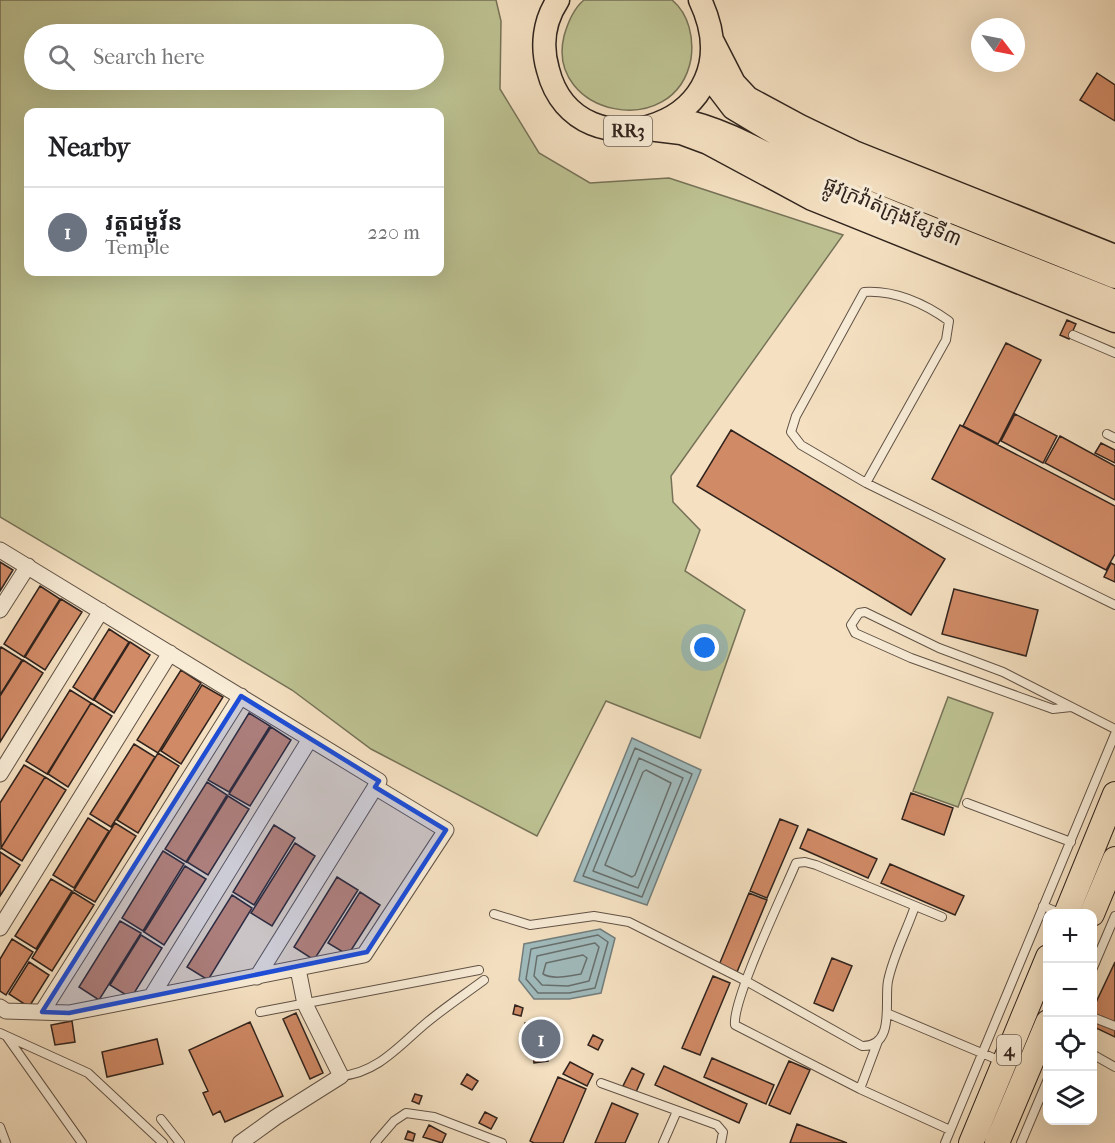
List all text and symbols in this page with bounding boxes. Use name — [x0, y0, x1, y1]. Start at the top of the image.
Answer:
north arrow — [971, 18, 1025, 72]
search box — [24, 24, 444, 90]
icon: search — [45, 41, 78, 74]
text: Search here — [93, 44, 205, 70]
road number: RR3 — [604, 116, 652, 146]
text: Nearby — [48, 132, 130, 163]
street label: ផ្លូវក្រវ៉ាត់ក្រុងខ្សែទី៣ — [818, 171, 966, 257]
text: វត្តជម្ពូវ័ន — [105, 210, 182, 236]
text: 1 — [64, 221, 71, 244]
text: 220 m — [367, 221, 420, 244]
text: Temple — [105, 236, 169, 259]
your location — [690, 633, 719, 662]
map controls — [1043, 909, 1097, 1125]
button: + — [1043, 909, 1097, 963]
button: − — [1043, 963, 1097, 1017]
pin: 1 — [522, 1016, 560, 1062]
button: locate — [1043, 1017, 1097, 1071]
road number: 4 — [997, 1035, 1021, 1065]
button: layers — [1043, 1071, 1097, 1125]

